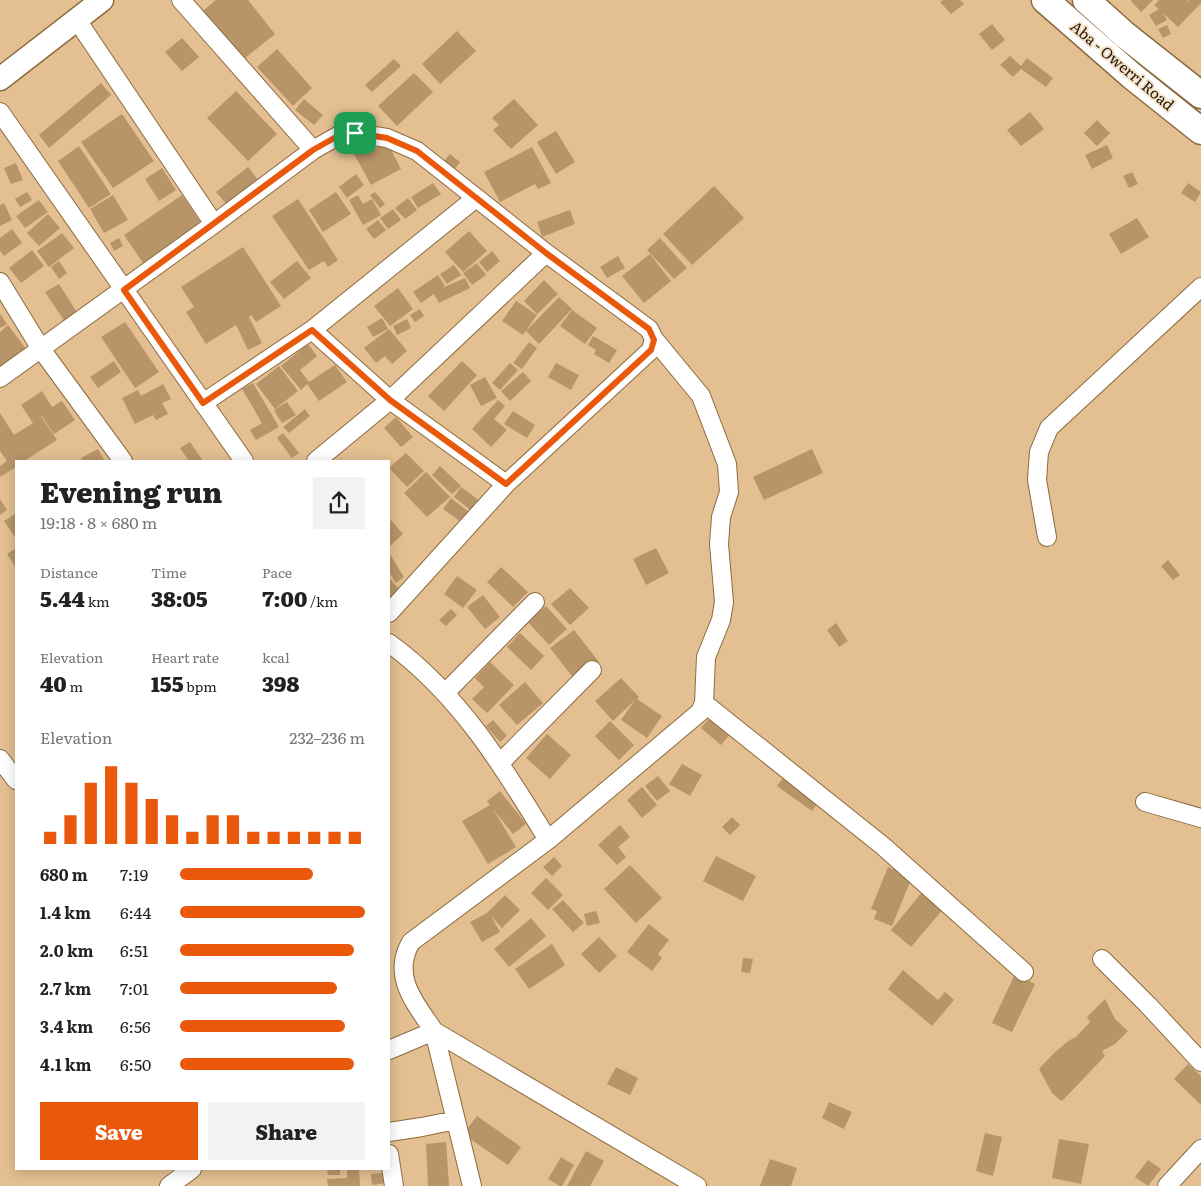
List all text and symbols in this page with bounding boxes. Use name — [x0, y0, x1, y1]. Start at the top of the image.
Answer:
street label: Aba - Owerri Road — [1066, 14, 1180, 115]
pin — [334, 112, 376, 154]
icon: arrive — [341, 119, 369, 147]
text: Evening run — [40, 470, 222, 512]
button: share — [313, 477, 365, 529]
text: 19:18 · 8 × 680 m — [40, 510, 157, 534]
text: Distance — [40, 562, 98, 582]
text: Time — [151, 562, 187, 582]
text: Pace — [262, 562, 292, 582]
text: 5.44 — [40, 582, 85, 613]
text: 38:05 — [151, 582, 208, 613]
text: 7:00 — [262, 582, 307, 613]
text: km — [85, 591, 110, 611]
text: /km — [307, 591, 338, 611]
text: Elevation — [40, 647, 103, 667]
text: Heart rate — [151, 647, 219, 667]
text: kcal — [262, 647, 290, 667]
text: 40 — [40, 667, 67, 698]
text: 155 — [151, 667, 184, 698]
text: 398 — [262, 667, 299, 698]
text: m — [67, 676, 83, 696]
text: bpm — [184, 676, 217, 696]
text: Elevation — [40, 725, 112, 749]
text: 232–236 m — [289, 725, 365, 749]
text: 680 m — [40, 862, 88, 886]
text: 7:19 — [120, 862, 148, 886]
text: 1.4 km — [40, 900, 91, 924]
text: 6:44 — [120, 900, 151, 924]
text: 2.0 km — [40, 938, 94, 962]
text: 6:51 — [120, 938, 149, 962]
text: 2.7 km — [40, 976, 91, 1000]
text: 7:01 — [120, 976, 149, 1000]
text: 3.4 km — [40, 1014, 93, 1038]
text: 6:56 — [120, 1014, 151, 1038]
text: 4.1 km — [40, 1052, 91, 1076]
text: 6:50 — [120, 1052, 151, 1076]
button: Save — [40, 1102, 198, 1160]
button: Share — [208, 1102, 365, 1160]

